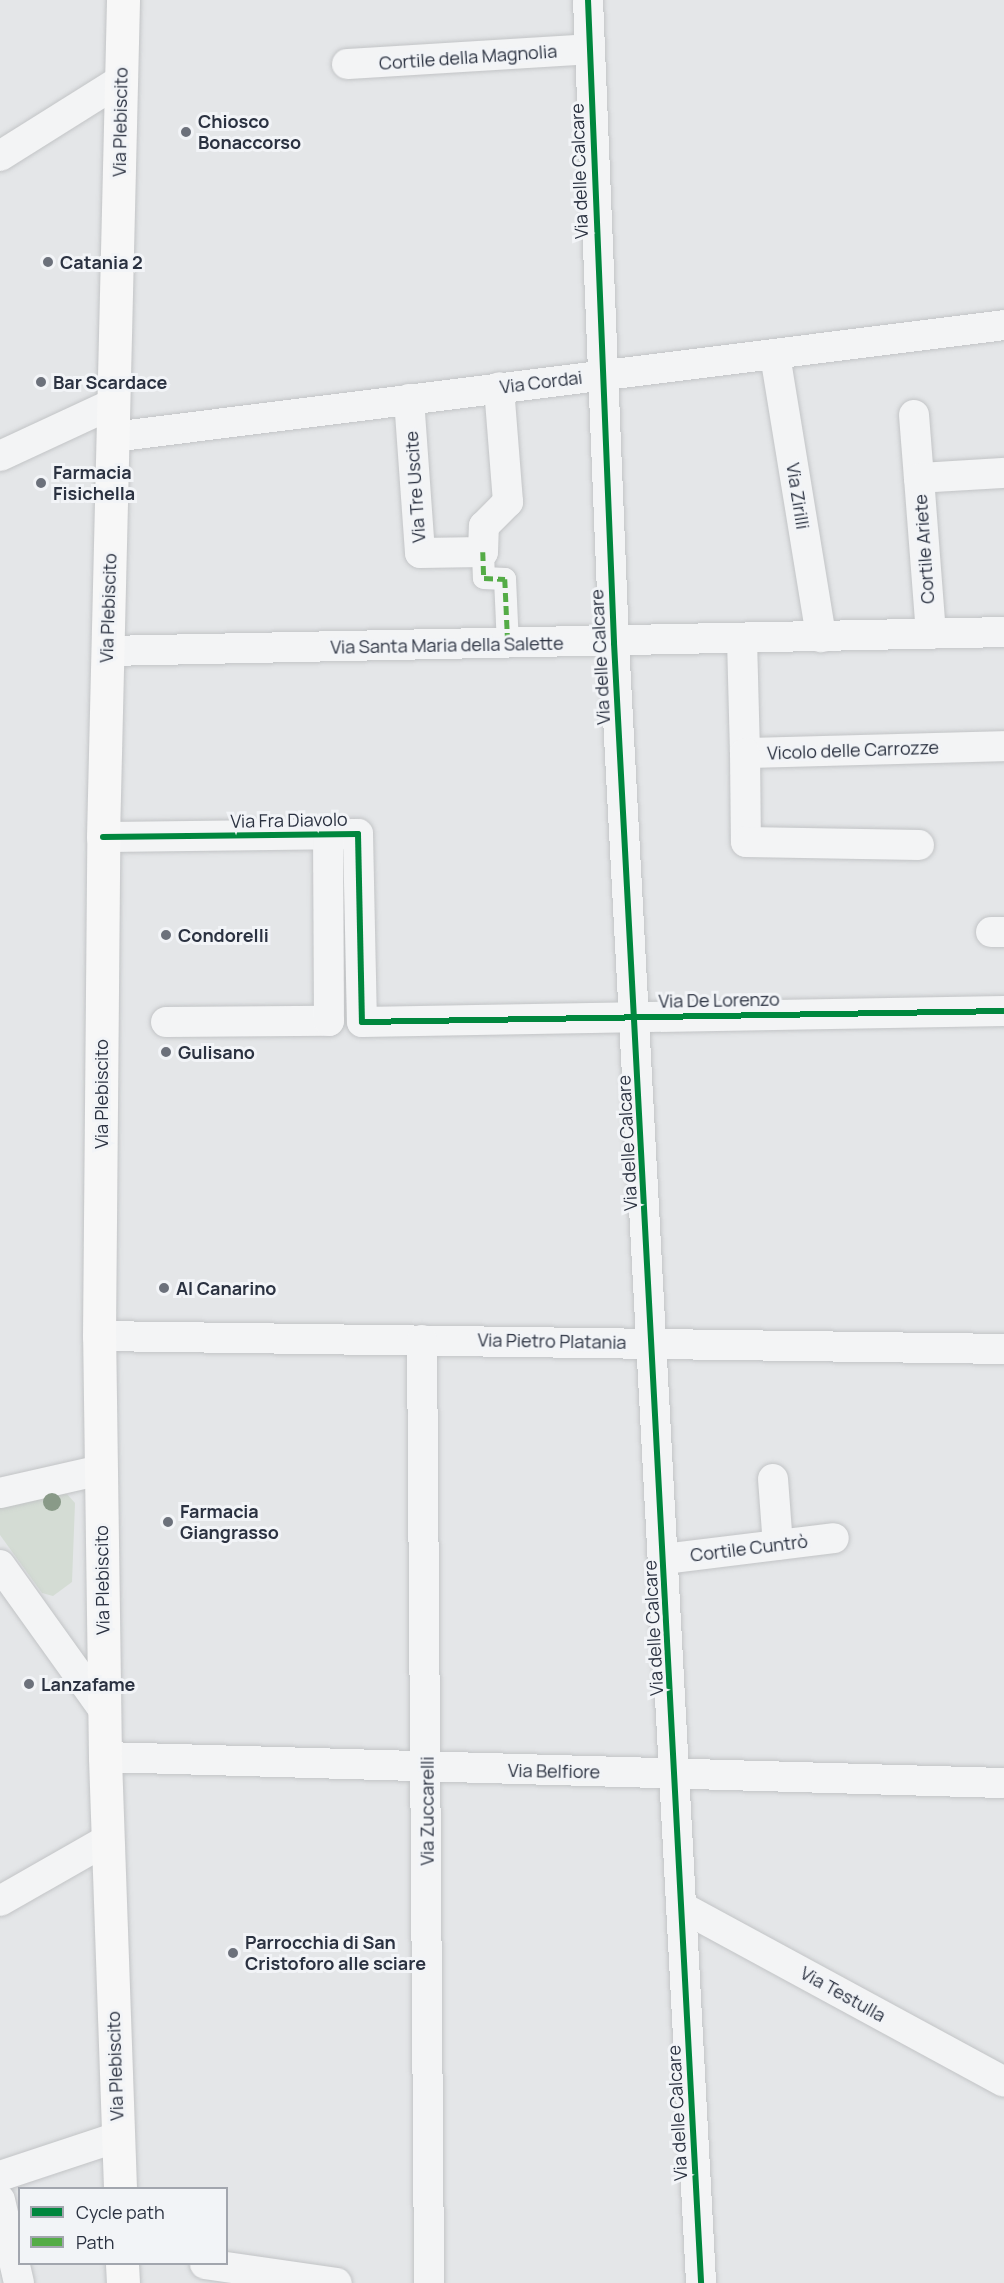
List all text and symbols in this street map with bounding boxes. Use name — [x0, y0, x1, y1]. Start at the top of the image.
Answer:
street label: Cortile della Magnolia — [378, 40, 558, 74]
street label: Via Plebiscito — [108, 67, 132, 177]
street label: Via delle Calcare — [566, 103, 592, 239]
place label: Chiosco Bonaccorso — [198, 111, 301, 154]
marker: Chiosco Bonaccorso — [179, 125, 193, 139]
place label: Catania 2 — [60, 251, 143, 273]
marker: Catania 2 — [41, 255, 55, 269]
street label: Via Cordai — [498, 366, 584, 398]
place label: Bar Scardace — [53, 371, 167, 393]
marker: Bar Scardace — [34, 375, 48, 389]
street label: Via Tre Uscite — [400, 430, 430, 544]
street label: Via Zirilli — [782, 461, 814, 531]
place label: Farmacia Fisichella — [53, 462, 135, 504]
marker: Farmacia Fisichella — [34, 476, 48, 490]
street label: Cortile Ariete — [909, 494, 939, 604]
street label: Via Plebiscito — [95, 553, 121, 663]
street label: Via delle Calcare — [586, 589, 614, 725]
street label: Via Santa Maria della Salette — [330, 632, 564, 658]
street label: Vicolo delle Carrozze — [767, 736, 939, 764]
street label: Via Fra Diavolo — [230, 808, 348, 832]
place label: Condorelli — [178, 924, 269, 946]
marker: Condorelli — [159, 928, 173, 942]
street label: Via De Lorenzo — [658, 988, 780, 1012]
street label: Via Plebiscito — [90, 1039, 112, 1149]
place label: Gulisano — [178, 1041, 255, 1063]
marker: Gulisano — [159, 1045, 173, 1059]
street label: Via delle Calcare — [613, 1075, 641, 1211]
place label: Al Canarino — [176, 1277, 276, 1299]
marker: Al Canarino — [157, 1281, 171, 1295]
street label: Via Pietro Platania — [477, 1329, 627, 1353]
place label: Farmacia Giangrasso — [180, 1501, 279, 1544]
marker: Farmacia Giangrasso — [161, 1515, 175, 1529]
street label: Via Plebiscito — [90, 1525, 114, 1635]
street label: Cortile Cuntrò — [689, 1530, 809, 1566]
street label: Via delle Calcare — [639, 1560, 667, 1696]
place label: Lanzafame — [41, 1673, 135, 1695]
marker: Lanzafame — [22, 1677, 36, 1691]
street label: Via Zuccarelli — [416, 1756, 438, 1866]
street label: Via Belfiore — [508, 1759, 600, 1783]
place label: Parrocchia di San Cristoforo alle sciare — [245, 1932, 426, 1974]
marker: Parrocchia di San Cristoforo alle sciare — [226, 1946, 240, 1960]
street label: Via Testulla — [797, 1962, 889, 2026]
street label: Via Plebiscito — [102, 2011, 128, 2121]
street label: Via delle Calcare — [663, 2045, 691, 2181]
legend — [18, 2187, 228, 2265]
text: Cycle path — [76, 2200, 165, 2224]
text: Path — [76, 2230, 114, 2254]

